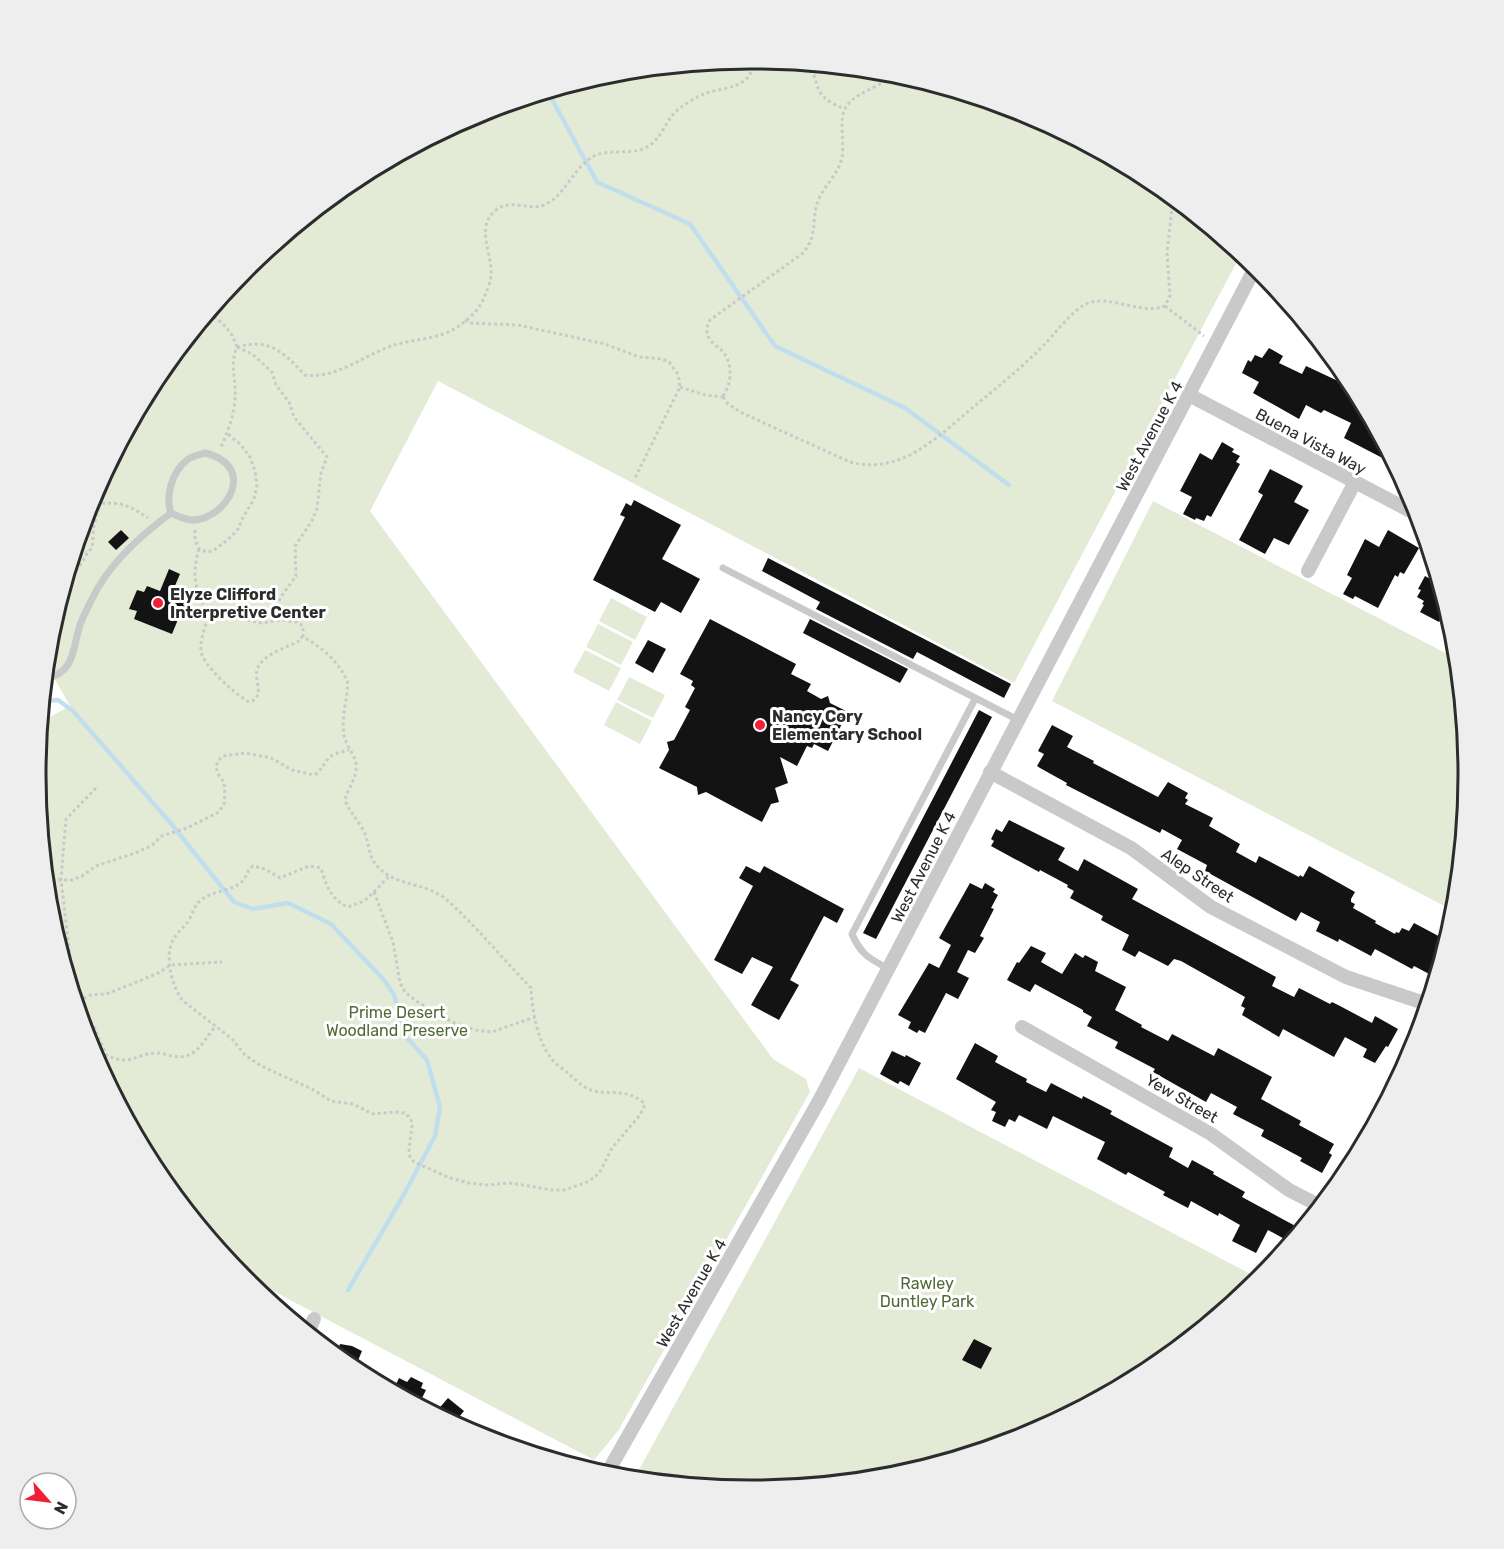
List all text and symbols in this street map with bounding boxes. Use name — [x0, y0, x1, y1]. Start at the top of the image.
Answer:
street label: West Avenue K 4 — [1112, 378, 1187, 495]
street label: Buena Vista Way — [1252, 404, 1369, 479]
place label: Elyze Clifford Interpretive Center — [170, 585, 326, 622]
marker: Elyze Clifford Interpretive Center — [151, 596, 165, 610]
place label: Nancy Cory Elementary School — [772, 707, 922, 744]
marker: Nancy Cory Elementary School — [753, 718, 767, 732]
street label: West Avenue K 4 — [887, 808, 960, 926]
street label: Alep Street — [1158, 844, 1238, 907]
park label: Prime Desert Woodland Preserve — [326, 1003, 468, 1040]
street label: Yew Street — [1142, 1070, 1221, 1127]
street label: West Avenue K 4 — [653, 1235, 730, 1351]
park label: Rawley Duntley Park — [880, 1274, 975, 1311]
north arrow — [18, 1471, 78, 1531]
text: N — [50, 1498, 72, 1517]

